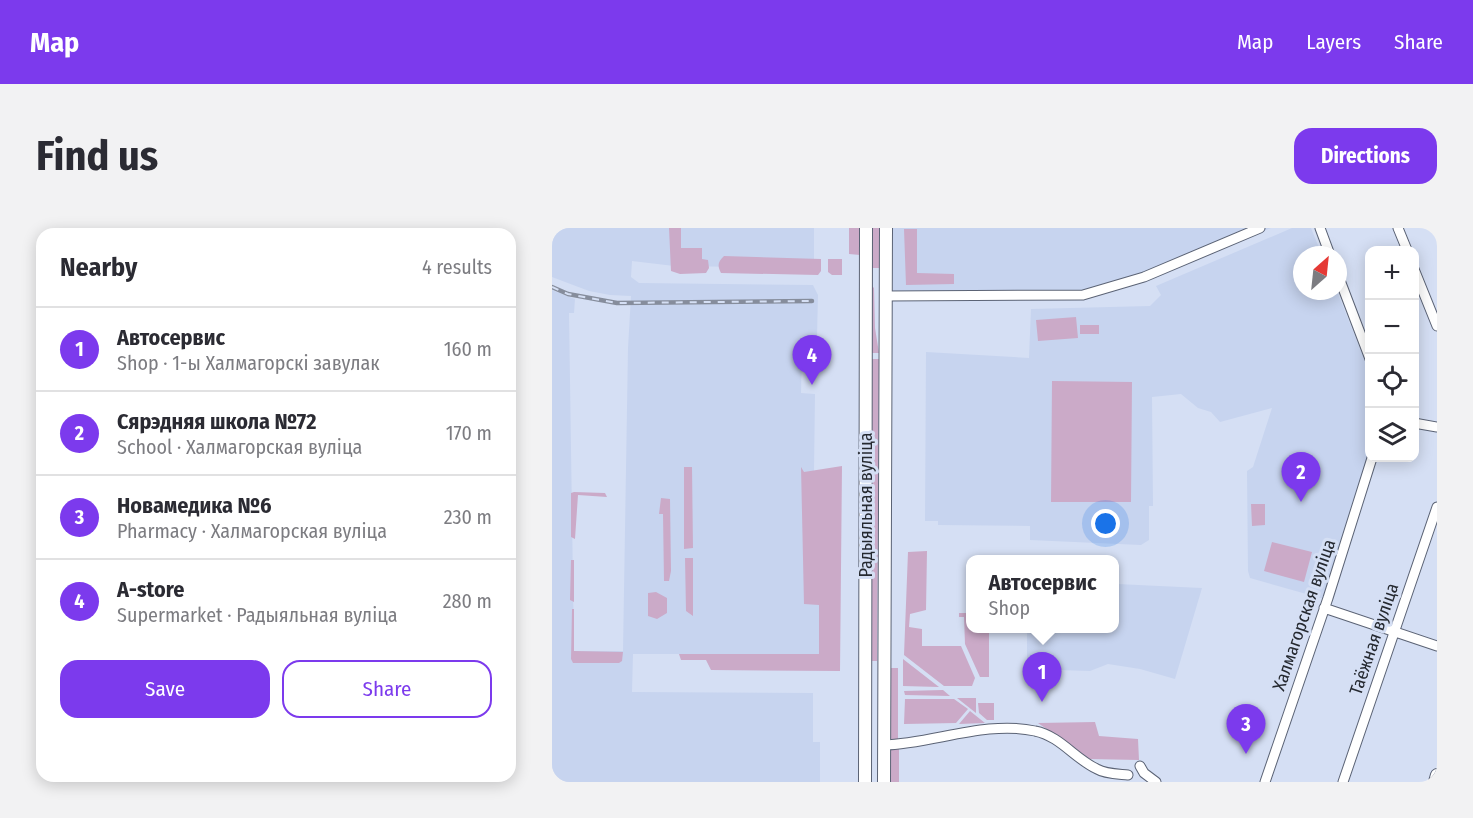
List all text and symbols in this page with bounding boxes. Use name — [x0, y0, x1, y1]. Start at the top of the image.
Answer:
text: Map — [30, 26, 79, 59]
text: Map — [1237, 29, 1273, 55]
text: Layers — [1306, 29, 1361, 55]
text: Share — [1394, 29, 1443, 55]
button: Directions — [1294, 128, 1437, 184]
text: Find us — [36, 131, 158, 181]
north arrow — [1293, 246, 1347, 300]
map controls — [1365, 246, 1419, 462]
button: + — [1365, 246, 1419, 300]
text: Nearby — [60, 252, 137, 283]
text: 4 results — [422, 255, 492, 279]
button: − — [1365, 300, 1419, 354]
text: Автосервис — [117, 324, 225, 351]
pin: 4 — [792, 336, 832, 385]
text: 1 — [75, 337, 84, 361]
text: 160 m — [444, 337, 492, 361]
text: Shop · 1-ы Халмагорскі завулак — [117, 351, 380, 375]
button: locate — [1365, 354, 1419, 408]
text: Сярэдняя школа №72 — [117, 408, 316, 435]
button: layers — [1365, 408, 1419, 462]
text: 2 — [75, 421, 84, 445]
text: 170 m — [446, 421, 492, 445]
street label: Радыяльная вуліца — [855, 432, 877, 578]
text: School · Халмагорская вуліца — [117, 435, 362, 459]
pin: 2 — [1282, 452, 1320, 502]
text: Новамедика №6 — [117, 492, 271, 519]
text: 3 — [75, 505, 84, 529]
text: 230 m — [444, 505, 492, 529]
your location — [1091, 509, 1120, 538]
text: Pharmacy · Халмагорская вуліца — [117, 519, 387, 543]
street label: Халмагорская вуліца — [1268, 536, 1340, 694]
popup — [966, 555, 1119, 633]
text: Автосервис — [988, 569, 1097, 596]
text: А-store — [117, 576, 184, 603]
street label: Таёжная вуліца — [1345, 580, 1403, 698]
text: 4 — [74, 589, 85, 613]
text: 280 m — [443, 589, 492, 613]
text: Shop — [988, 596, 1030, 620]
text: Supermarket · Радыяльная вуліца — [117, 603, 398, 627]
pin: 1 — [1022, 652, 1062, 702]
button: Save — [60, 660, 270, 718]
button: Share — [282, 660, 492, 718]
pin: 3 — [1226, 704, 1266, 754]

